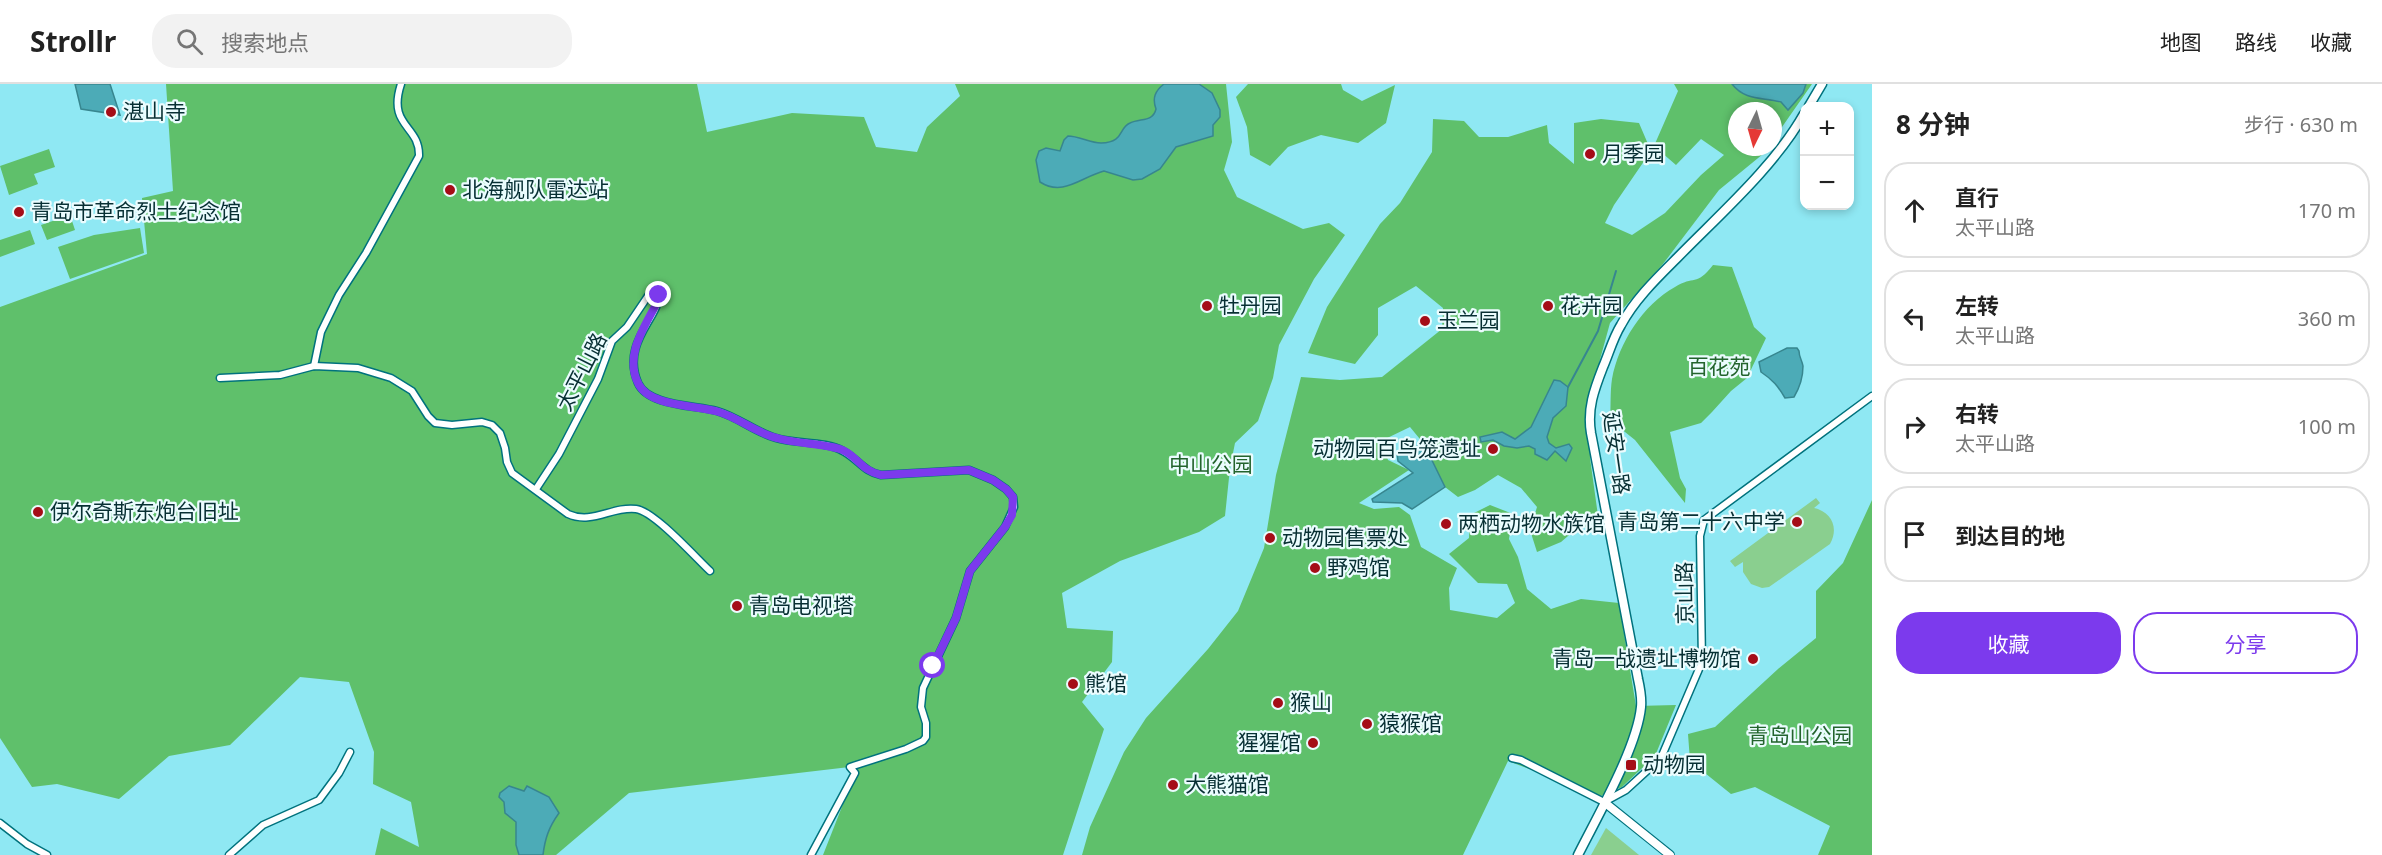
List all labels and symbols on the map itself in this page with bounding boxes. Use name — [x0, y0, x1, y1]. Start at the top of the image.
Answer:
place label: 湛山寺 — [123, 97, 186, 125]
north arrow — [1728, 102, 1782, 156]
marker: 湛山寺 — [104, 105, 118, 119]
place label: 月季园 — [1602, 139, 1665, 167]
marker: 月季园 — [1583, 147, 1597, 161]
place label: 北海舰队雷达站 — [462, 175, 609, 203]
marker: 北海舰队雷达站 — [443, 183, 457, 197]
place label: 青岛市革命烈士纪念馆 — [31, 197, 241, 225]
marker: 青岛市革命烈士纪念馆 — [12, 205, 26, 219]
route end — [645, 281, 671, 307]
place label: 牡丹园 — [1219, 291, 1282, 319]
place label: 花卉园 — [1560, 291, 1623, 319]
marker: 牡丹园 — [1200, 299, 1214, 313]
marker: 花卉园 — [1541, 299, 1555, 313]
place label: 玉兰园 — [1437, 306, 1500, 334]
marker: 玉兰园 — [1418, 314, 1432, 328]
street label: 太平山路 — [550, 328, 613, 415]
park label: 百花苑 — [1688, 352, 1751, 380]
street label: 延安一路 — [1597, 409, 1637, 496]
place label: 动物园百鸟笼遗址 — [1313, 434, 1481, 462]
marker: 动物园百鸟笼遗址 — [1486, 442, 1500, 456]
park label: 中山公园 — [1169, 450, 1253, 478]
place label: 伊尔奇斯东炮台旧址 — [50, 497, 239, 525]
marker: 伊尔奇斯东炮台旧址 — [31, 505, 45, 519]
place label: 青岛第二十六中学 — [1617, 507, 1785, 535]
place label: 两栖动物水族馆 — [1458, 509, 1605, 537]
marker: 青岛第二十六中学 — [1790, 515, 1804, 529]
marker: 两栖动物水族馆 — [1439, 517, 1453, 531]
place label: 动物园售票处 — [1282, 523, 1408, 551]
marker: 动物园售票处 — [1263, 531, 1277, 545]
place label: 野鸡馆 — [1327, 553, 1390, 581]
marker: 野鸡馆 — [1308, 561, 1322, 575]
street label: 京山路 — [1669, 561, 1699, 625]
place label: 青岛电视塔 — [749, 591, 854, 619]
marker: 青岛电视塔 — [730, 599, 744, 613]
place label: 青岛一战遗址博物馆 — [1552, 644, 1741, 672]
route start — [919, 652, 945, 678]
marker: 青岛一战遗址博物馆 — [1746, 652, 1760, 666]
place label: 熊馆 — [1085, 669, 1127, 697]
marker: 熊馆 — [1066, 677, 1080, 691]
place label: 猴山 — [1290, 688, 1332, 716]
marker: 猴山 — [1271, 696, 1285, 710]
place label: 猿猴馆 — [1379, 709, 1442, 737]
marker: 猿猴馆 — [1360, 717, 1374, 731]
park label: 青岛山公园 — [1748, 721, 1853, 749]
place label: 猩猩馆 — [1238, 728, 1301, 756]
marker: 猩猩馆 — [1306, 736, 1320, 750]
place label: 动物园 — [1643, 750, 1706, 778]
marker: 动物园 — [1624, 758, 1638, 772]
place label: 大熊猫馆 — [1185, 770, 1269, 798]
marker: 大熊猫馆 — [1166, 778, 1180, 792]

